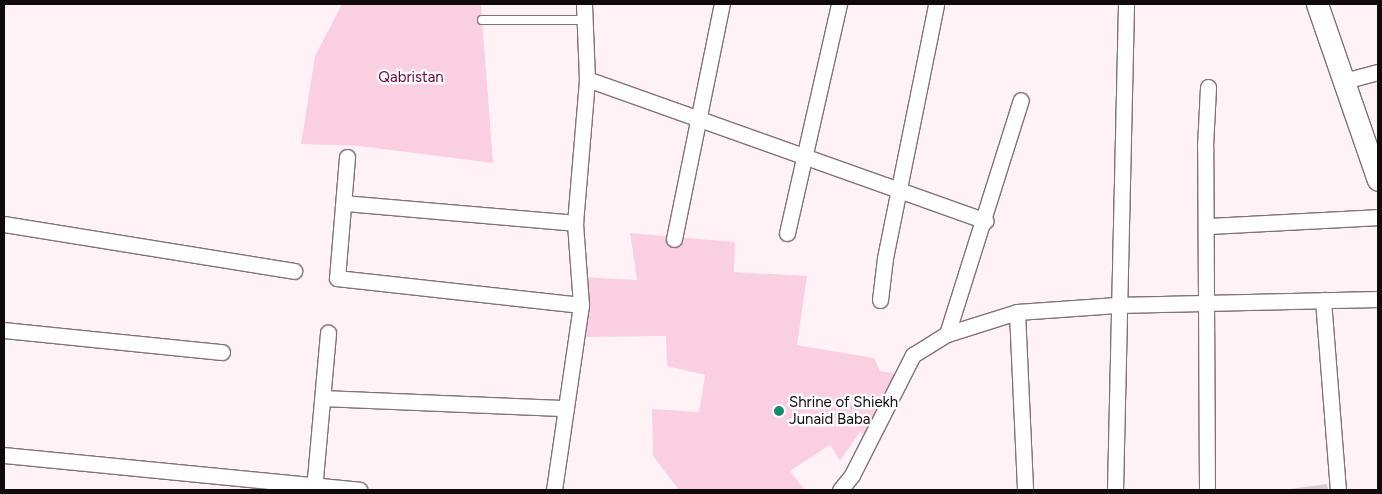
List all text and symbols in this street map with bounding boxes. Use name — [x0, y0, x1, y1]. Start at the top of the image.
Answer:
park label: Qabristan — [378, 69, 444, 87]
place label: Shrine of Shiekh Junaid Baba — [789, 393, 898, 428]
marker: Shrine of Shiekh Junaid Baba — [773, 405, 785, 417]

